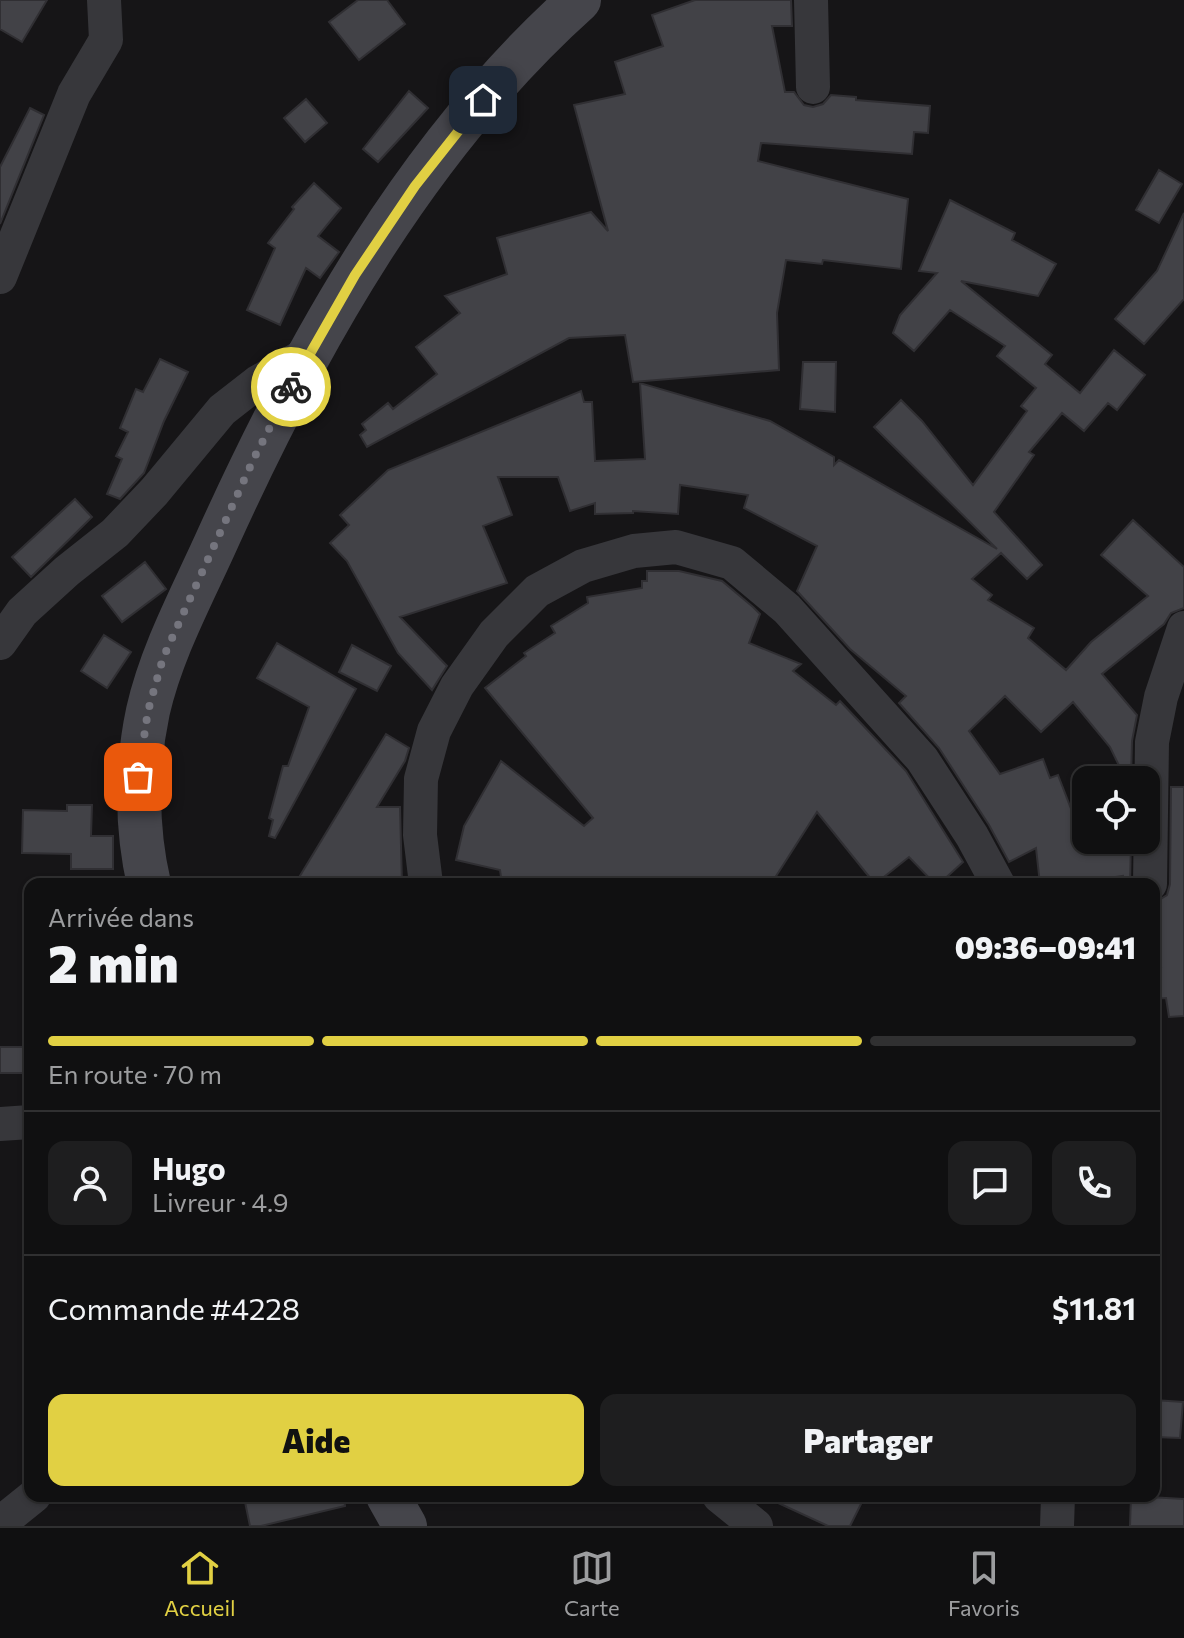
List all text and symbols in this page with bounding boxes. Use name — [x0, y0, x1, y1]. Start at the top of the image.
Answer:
pin — [449, 66, 517, 134]
icon: home — [461, 78, 505, 122]
courier — [251, 347, 331, 427]
icon: bike — [269, 365, 313, 409]
pin — [104, 743, 172, 811]
icon: bag — [116, 755, 160, 799]
map controls — [1072, 766, 1160, 854]
button: locate — [1072, 766, 1160, 854]
text: Arrivée dans — [48, 901, 194, 932]
text: 09:36–09:41 — [955, 928, 1136, 965]
text: 2 min — [48, 930, 179, 994]
text: En route · 70 m — [48, 1058, 222, 1089]
button: person — [48, 1141, 132, 1225]
button: chat — [948, 1141, 1032, 1225]
button: phone — [1052, 1141, 1136, 1225]
text: Hugo — [152, 1149, 226, 1186]
text: Livreur · 4.9 — [152, 1186, 288, 1217]
text: Commande #4228 — [48, 1289, 300, 1326]
text: $11.81 — [1052, 1289, 1136, 1326]
button: Aide — [48, 1394, 584, 1486]
button: Partager — [600, 1394, 1136, 1486]
tab: Accueil — [164, 1546, 236, 1621]
tab: Carte — [564, 1546, 620, 1621]
tab: Favoris — [948, 1546, 1020, 1621]

